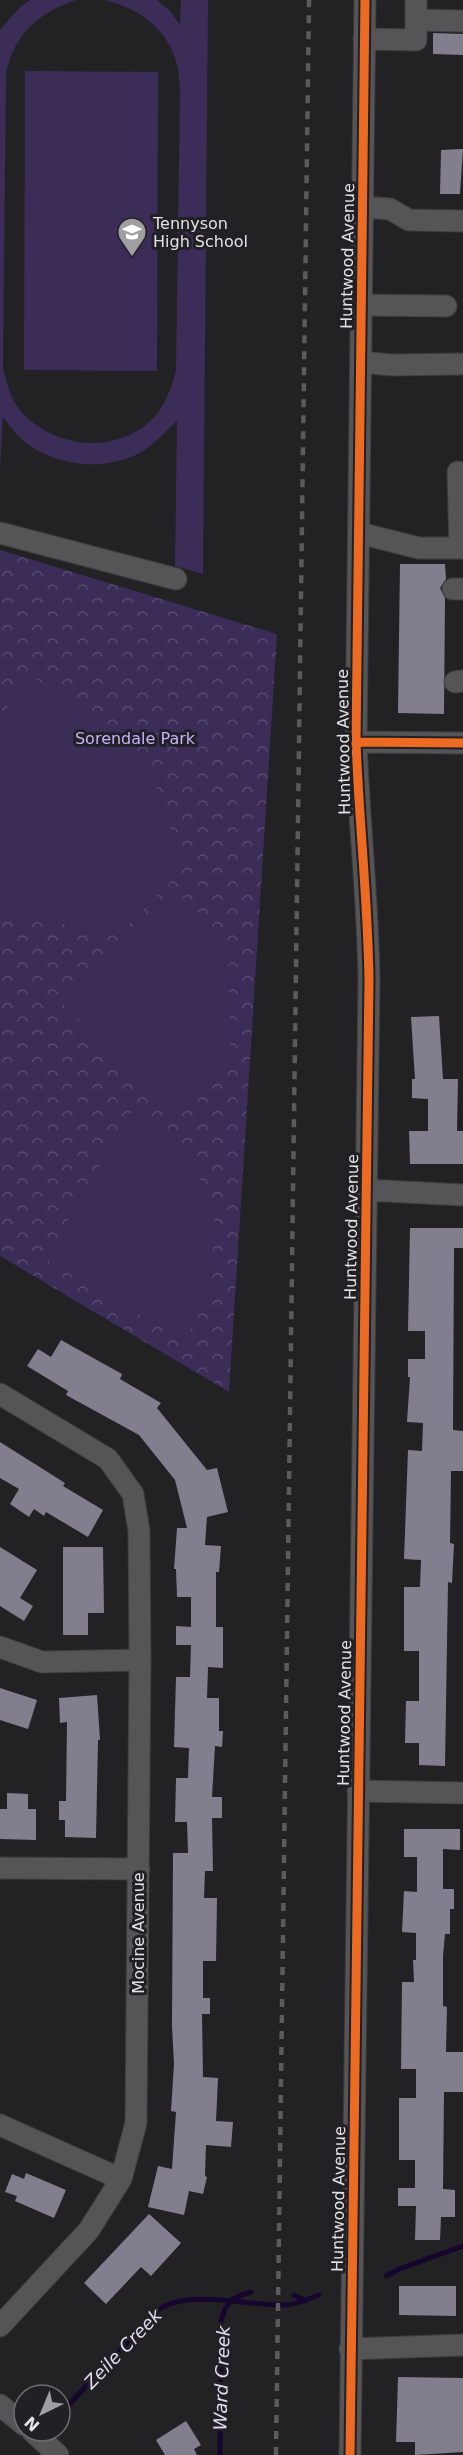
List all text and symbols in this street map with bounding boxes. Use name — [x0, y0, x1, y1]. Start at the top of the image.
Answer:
street label: Huntwood Avenue — [337, 183, 358, 329]
place label: Tennyson High School — [152, 214, 248, 251]
school or university icon: Tennyson High School — [116, 216, 148, 258]
street label: Huntwood Avenue — [333, 669, 354, 815]
park label: Sorendale Park — [75, 729, 196, 748]
street label: Huntwood Avenue — [341, 1154, 362, 1300]
street label: Huntwood Avenue — [334, 1640, 355, 1786]
street label: Mocine Avenue — [129, 1872, 148, 1994]
street label: Huntwood Avenue — [328, 2126, 349, 2272]
water label: Zeile Creek — [79, 2303, 167, 2394]
water label: Ward Creek — [209, 2324, 234, 2431]
north arrow — [12, 2383, 72, 2443]
text: N — [21, 2412, 43, 2435]

